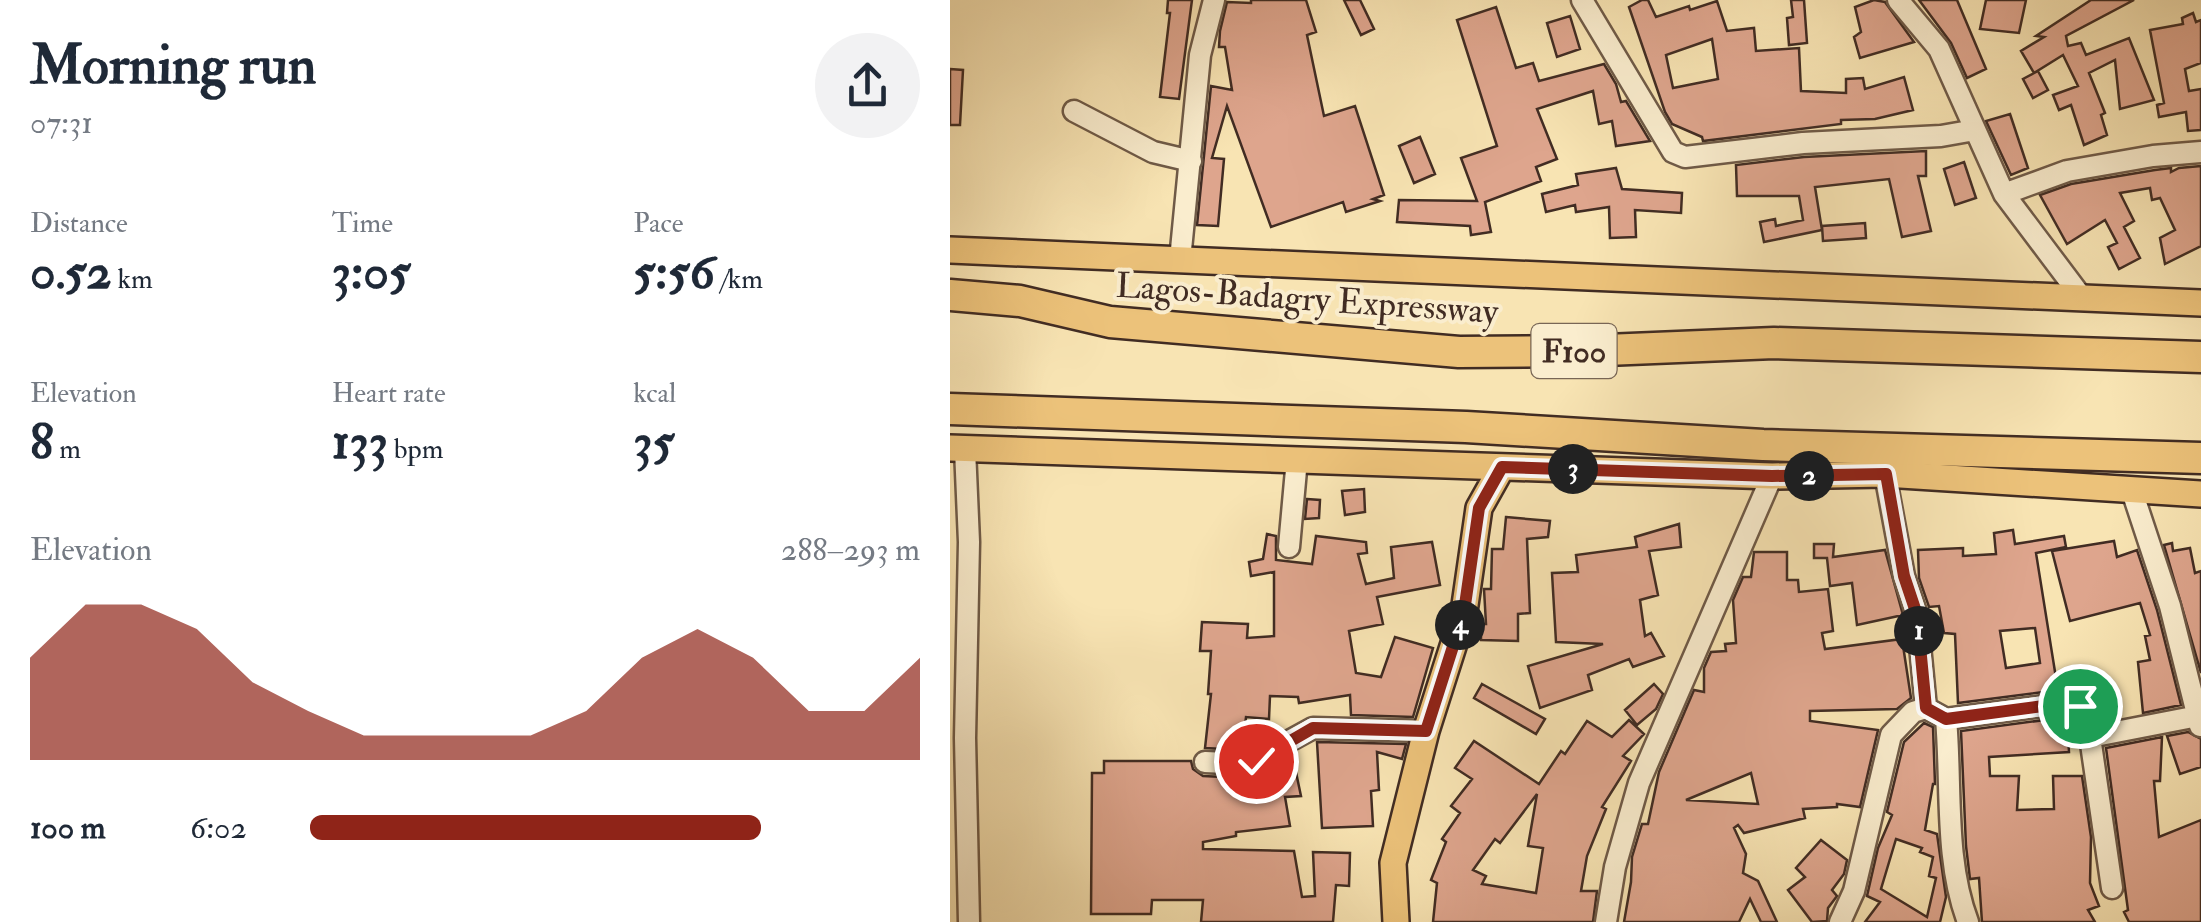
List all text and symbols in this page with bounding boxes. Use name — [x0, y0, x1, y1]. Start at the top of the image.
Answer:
text: Morning run — [30, 31, 316, 100]
button: share — [815, 33, 920, 138]
text: 07:31 — [30, 103, 93, 143]
text: Distance — [30, 206, 128, 241]
text: Time — [332, 206, 393, 241]
text: Pace — [633, 206, 684, 241]
text: 0.52 — [30, 241, 112, 304]
text: 3:05 — [332, 241, 411, 304]
text: 5:56 — [633, 241, 715, 304]
text: km — [112, 262, 153, 297]
text: /km — [715, 262, 763, 297]
street label: Lagos-Badagry Expressway — [1114, 264, 1500, 334]
road number: F100 — [1532, 324, 1616, 378]
text: Elevation — [30, 376, 137, 411]
text: Heart rate — [332, 376, 446, 411]
text: kcal — [633, 376, 676, 411]
text: 8 — [30, 411, 53, 474]
text: 133 — [332, 411, 388, 474]
text: 35 — [633, 411, 675, 474]
text: m — [53, 432, 81, 467]
text: bpm — [388, 432, 443, 467]
pin: 3 — [1548, 444, 1598, 494]
text: 3 — [1568, 451, 1578, 486]
pin: 2 — [1784, 451, 1834, 501]
text: 2 — [1802, 458, 1816, 493]
text: Elevation — [30, 530, 152, 570]
text: 288–293 m — [781, 530, 920, 570]
pin: 4 — [1435, 600, 1485, 650]
pin: 1 — [1894, 606, 1944, 656]
text: 4 — [1452, 607, 1468, 642]
text: 1 — [1914, 613, 1924, 648]
pin — [2038, 664, 2123, 749]
icon: arrive — [2053, 679, 2108, 734]
pin — [1214, 719, 1299, 804]
icon: check — [1229, 734, 1284, 789]
text: 100 m — [30, 808, 106, 848]
text: 6:02 — [190, 808, 247, 848]

